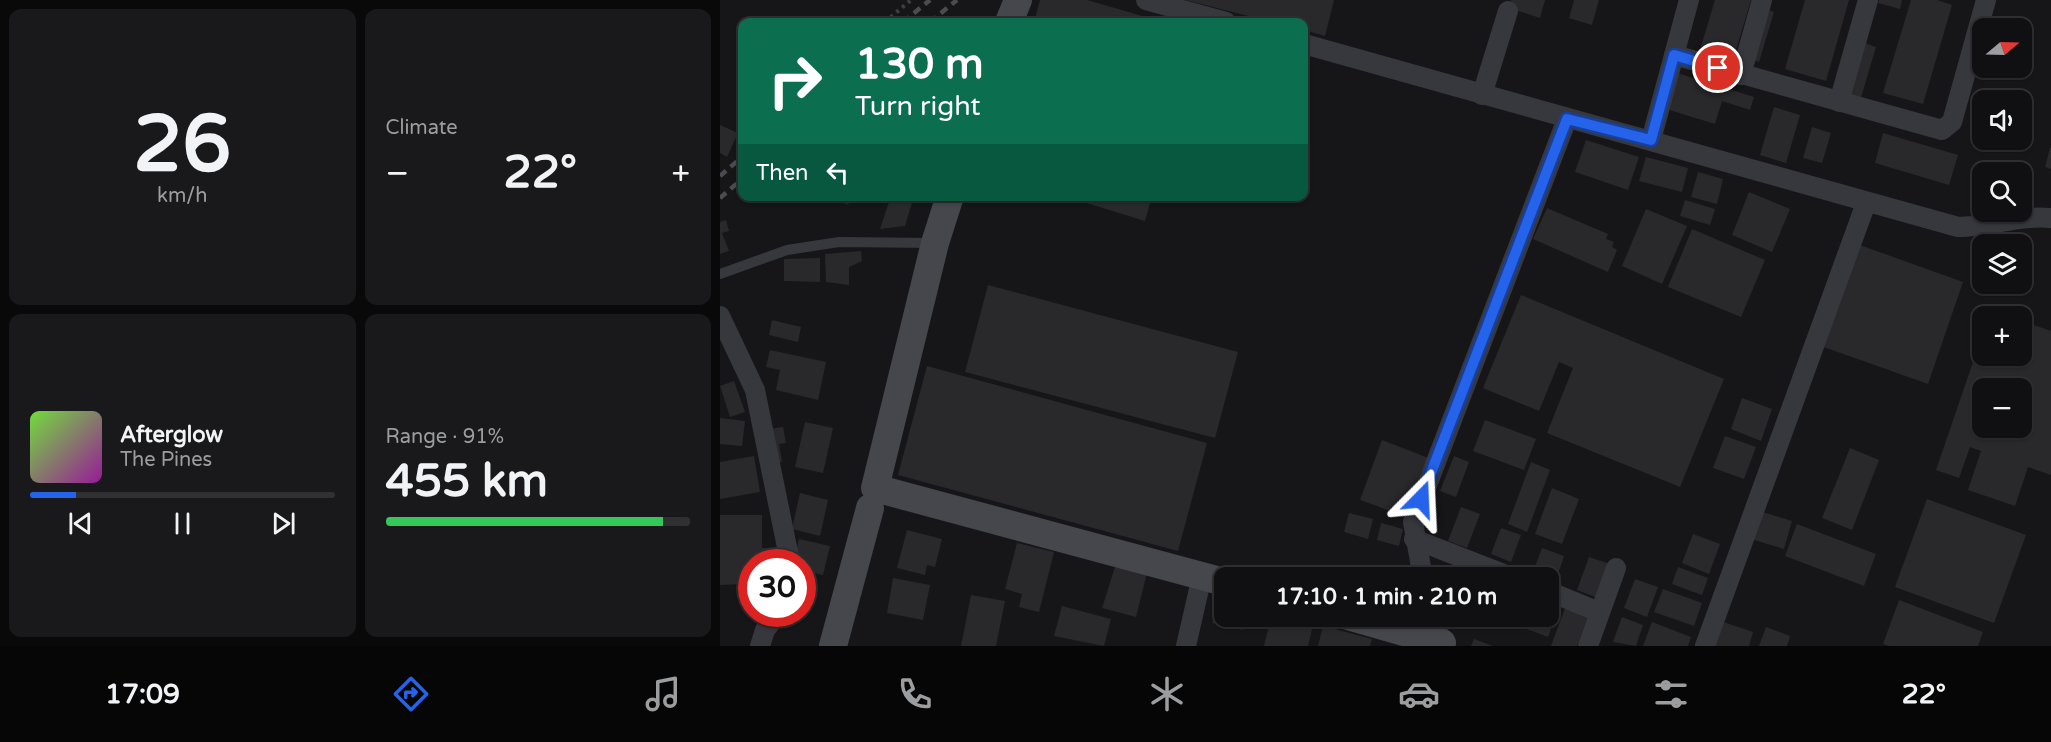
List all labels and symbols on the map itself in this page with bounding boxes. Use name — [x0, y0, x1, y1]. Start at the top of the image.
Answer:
north arrow — [1972, 18, 2032, 78]
pin — [1692, 42, 1743, 93]
position arrow — [1389, 467, 1453, 531]
speed limit sign: 30 — [738, 549, 816, 627]

